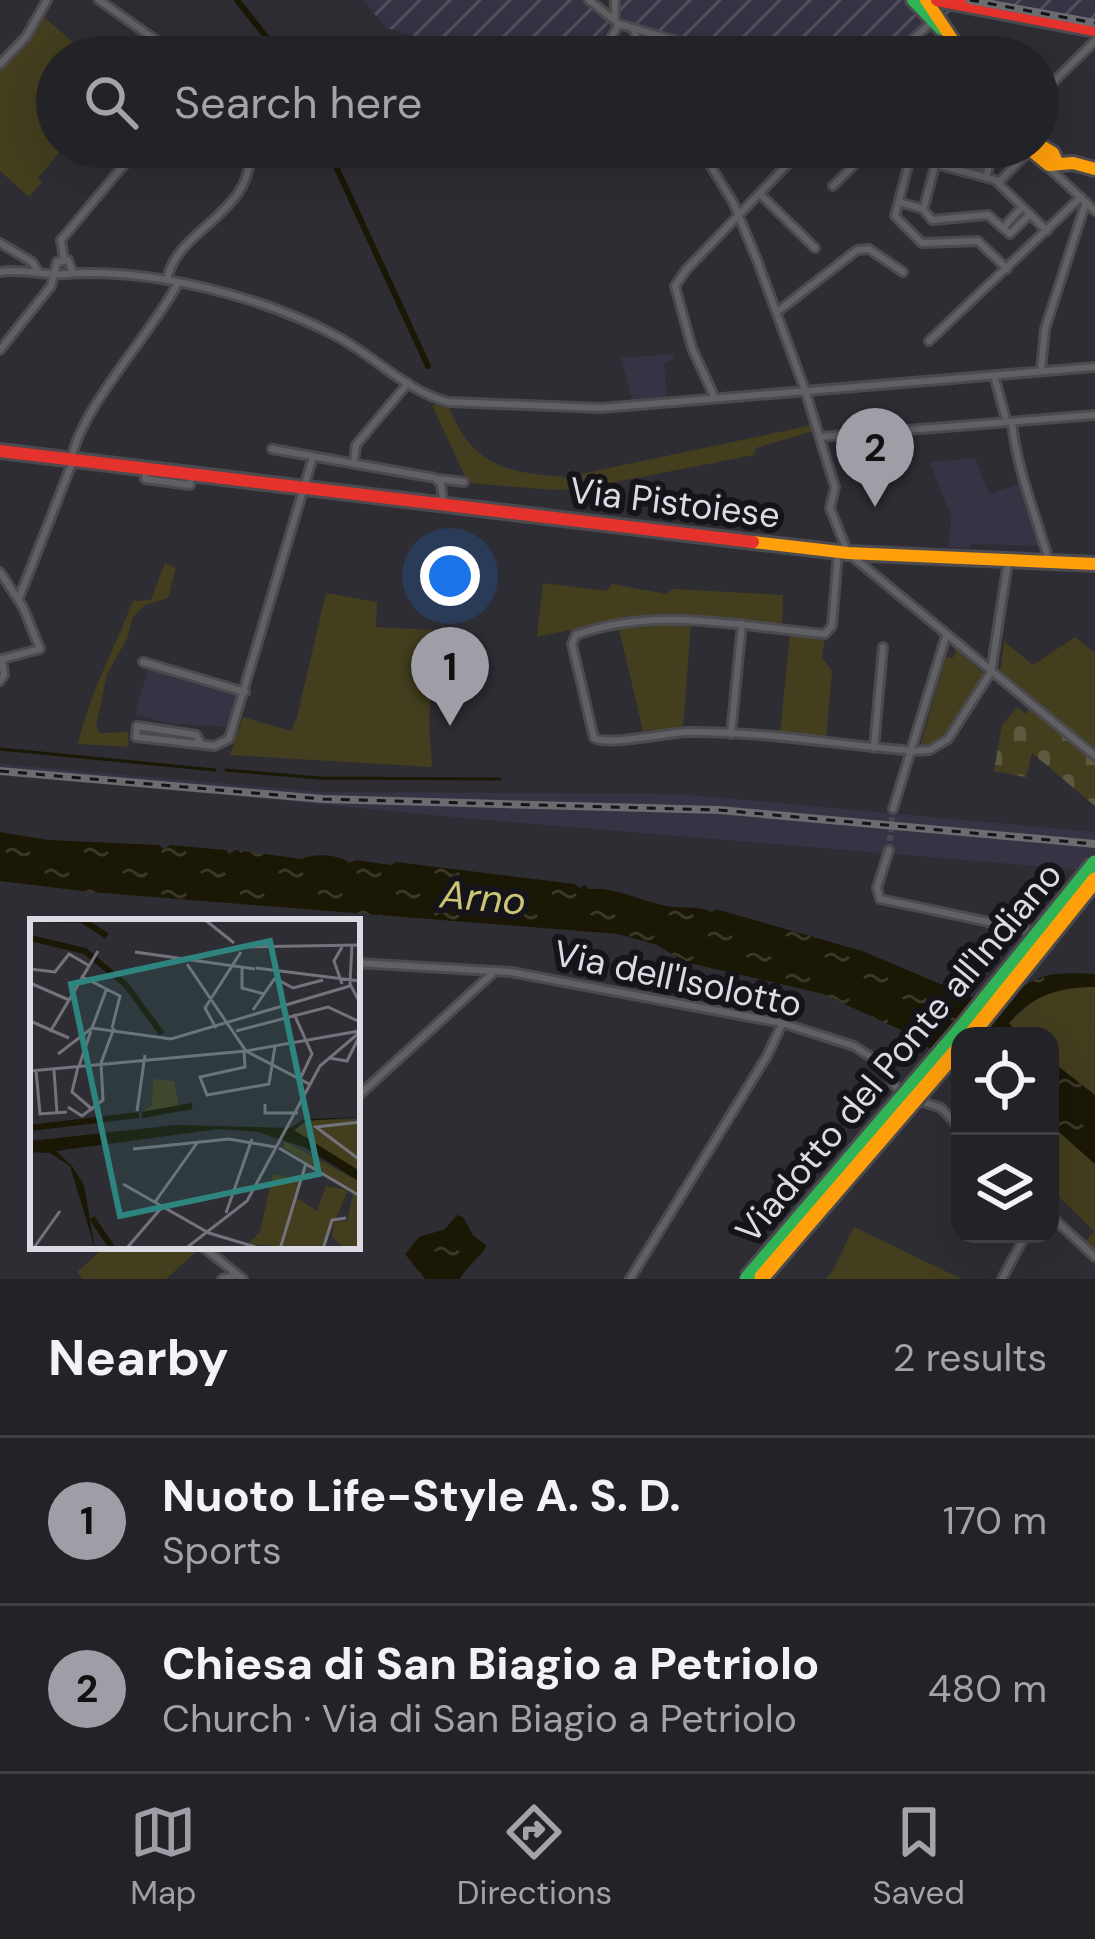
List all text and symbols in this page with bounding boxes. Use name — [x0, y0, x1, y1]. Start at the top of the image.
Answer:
search box — [36, 36, 1059, 168]
icon: search — [78, 69, 144, 135]
text: Search here — [174, 73, 422, 132]
pin: 2 — [836, 408, 914, 507]
street label: Via Pistoiese — [567, 466, 783, 539]
your location — [420, 546, 480, 606]
pin: 1 — [411, 627, 489, 726]
street label: Viadotto del Ponte all'Indiano — [725, 852, 1072, 1253]
water label: Arno — [437, 868, 528, 927]
inset map — [30, 919, 360, 1249]
street label: Via dell'Isolotto — [550, 929, 806, 1028]
map controls — [951, 1027, 1059, 1243]
button: locate — [951, 1027, 1059, 1135]
button: layers — [951, 1135, 1059, 1243]
text: Nearby — [48, 1324, 229, 1391]
text: 2 results — [893, 1332, 1047, 1383]
text: Nuoto Life-Style A. S. D. — [162, 1466, 681, 1525]
text: 1 — [80, 1495, 94, 1546]
text: 170 m — [943, 1495, 1047, 1546]
text: Sports — [162, 1525, 281, 1576]
text: Chiesa di San Biagio a Petriolo — [162, 1634, 820, 1693]
text: 2 — [76, 1663, 98, 1714]
text: 480 m — [928, 1663, 1047, 1714]
text: Church · Via di San Biagio a Petriolo — [162, 1693, 797, 1744]
tab: Map — [130, 1799, 197, 1914]
tab: Directions — [457, 1799, 612, 1914]
tab: Saved — [872, 1799, 965, 1914]

